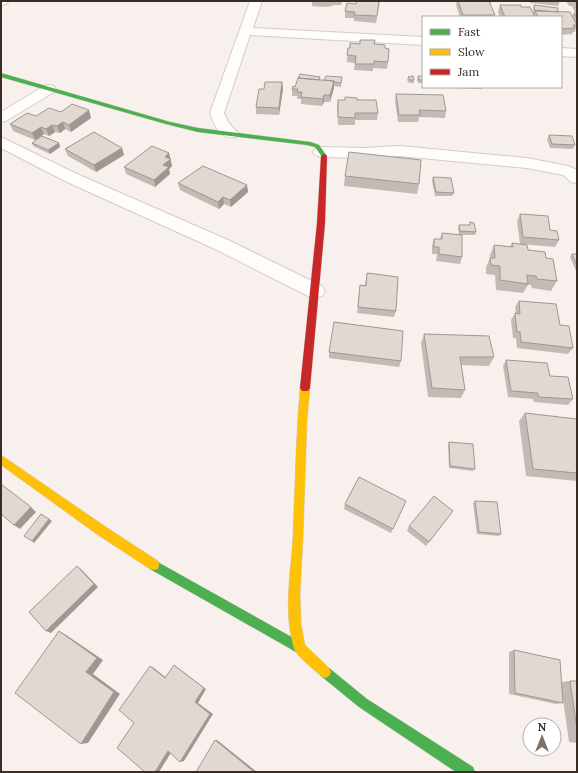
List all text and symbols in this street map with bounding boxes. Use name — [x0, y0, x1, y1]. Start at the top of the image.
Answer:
legend — [422, 16, 562, 88]
text: Fast — [458, 24, 481, 39]
text: Slow — [458, 44, 485, 59]
text: Jam — [457, 64, 479, 79]
north arrow — [522, 717, 562, 757]
text: N — [538, 720, 547, 734]

